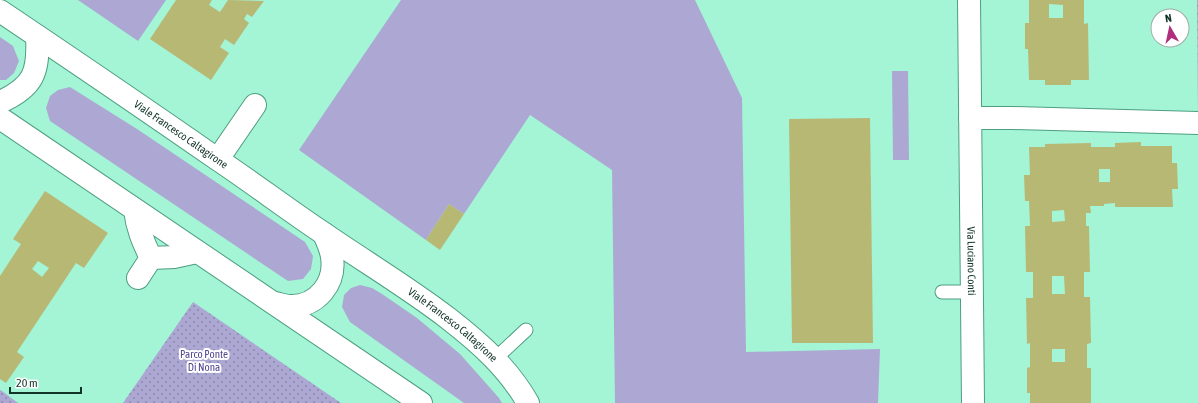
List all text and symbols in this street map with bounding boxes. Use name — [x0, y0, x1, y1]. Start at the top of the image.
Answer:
north arrow — [1150, 8, 1190, 48]
text: N — [1164, 12, 1173, 25]
street label: Viale Francesco Caltagirone — [132, 98, 230, 171]
street label: Via Luciano Conti — [965, 226, 978, 296]
street label: Viale Francesco Caltagirone — [406, 285, 500, 364]
park label: Parco Ponte Di Nona — [180, 348, 228, 373]
scale bar — [10, 369, 81, 395]
text: 20 m — [16, 376, 38, 390]

